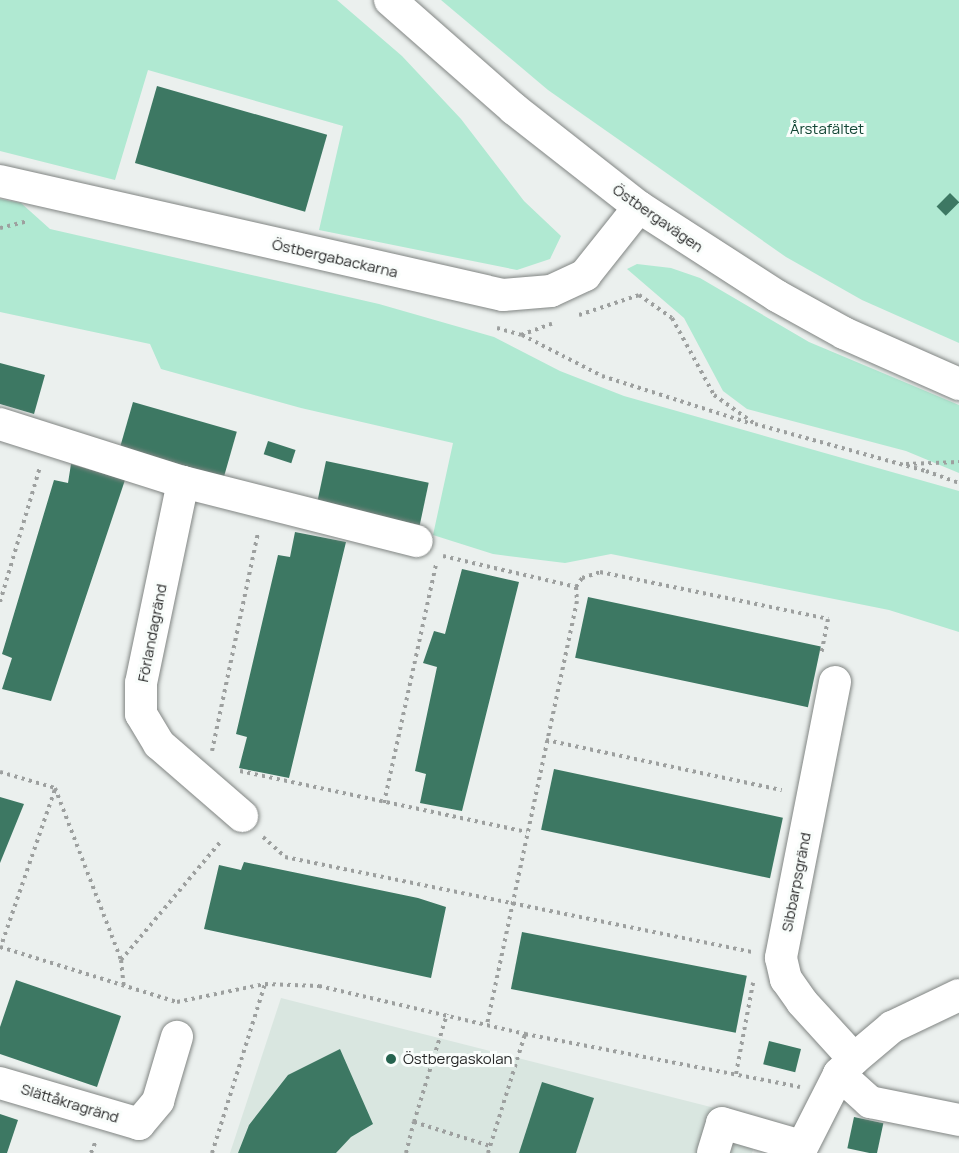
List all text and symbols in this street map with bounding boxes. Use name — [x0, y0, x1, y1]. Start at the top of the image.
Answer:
park label: Årstafältet — [790, 120, 864, 138]
street label: Östbergavägen — [609, 180, 707, 256]
street label: Östbergabackarna — [270, 235, 400, 281]
street label: Förlandagränd — [134, 582, 170, 684]
street label: Sibbarpsgränd — [778, 831, 814, 933]
place label: Östbergaskolan — [403, 1050, 512, 1068]
marker: Östbergaskolan — [384, 1052, 398, 1066]
street label: Slättåkragränd — [19, 1080, 121, 1126]

